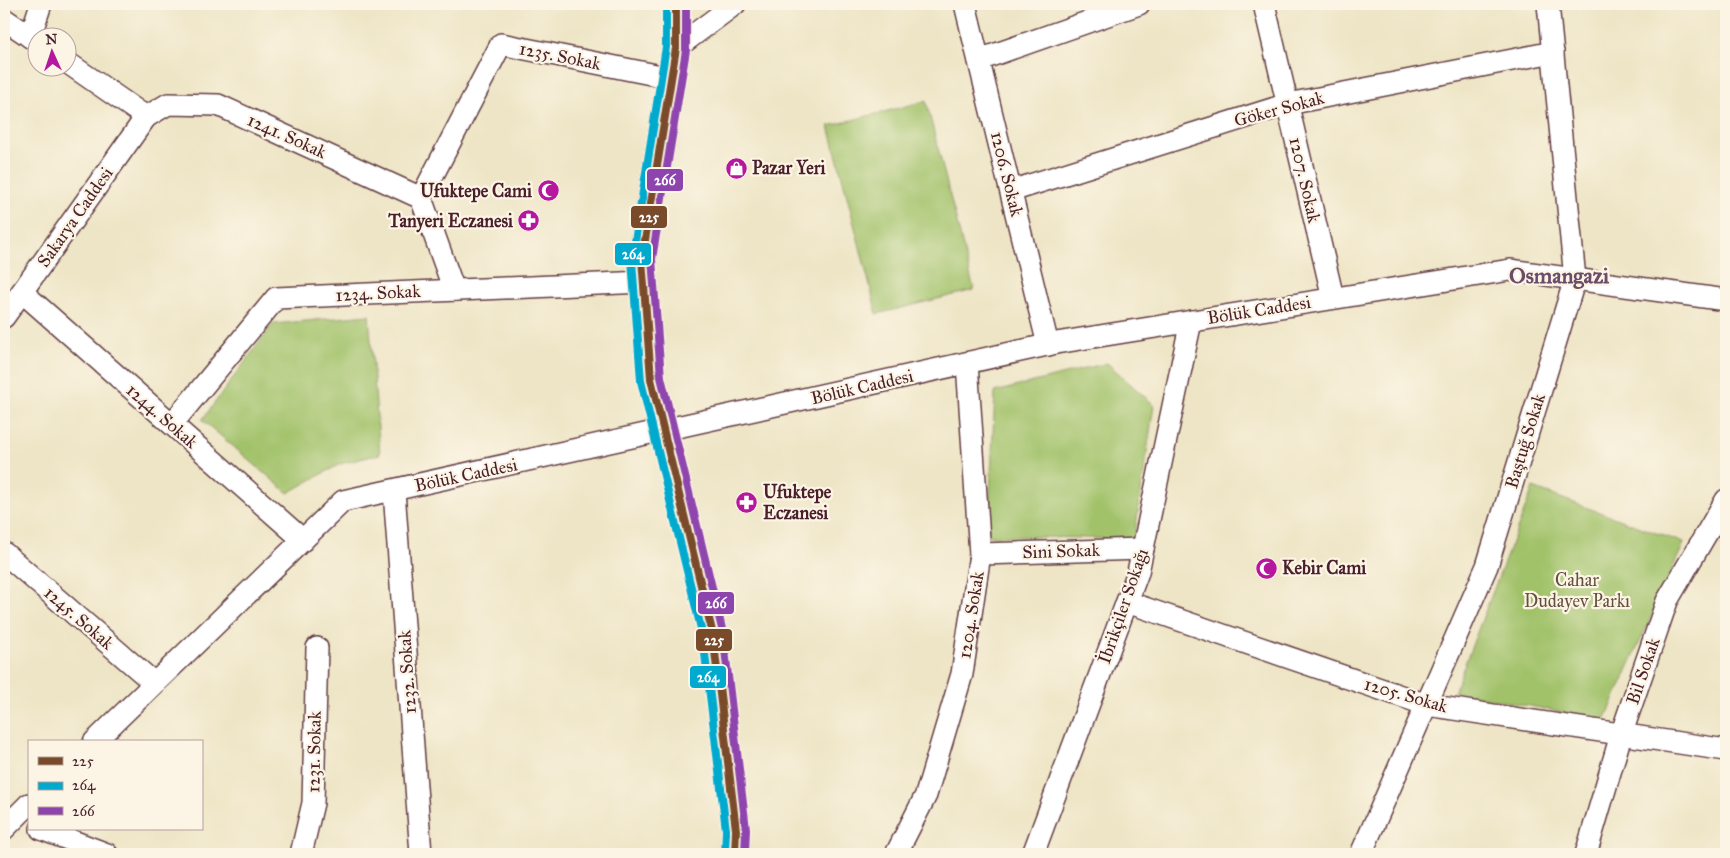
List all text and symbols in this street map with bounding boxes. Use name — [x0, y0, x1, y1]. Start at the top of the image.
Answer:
north arrow — [28, 28, 78, 78]
text: N — [45, 31, 58, 48]
street label: 1235. Sokak — [517, 37, 603, 75]
street label: Göker Sokak — [1232, 86, 1327, 132]
street label: 1241. Sokak — [244, 109, 331, 163]
street label: 1206. Sokak — [986, 129, 1028, 220]
street label: 1207. Sokak — [1284, 135, 1326, 226]
shop icon: Pazar Yeri — [724, 156, 748, 180]
place label: Pazar Yeri — [752, 157, 827, 179]
street label: Sakarya Caddesi — [32, 163, 118, 271]
line badge: 266 — [646, 168, 684, 192]
text: 266 — [654, 172, 676, 189]
mosque icon: Ufuktepe Cami — [536, 179, 560, 203]
place label: Ufuktepe Cami — [420, 180, 533, 203]
line badge: 225 — [630, 205, 668, 229]
pharmacy icon: Tanyeri Eczanesi — [517, 209, 541, 233]
text: 225 — [639, 209, 660, 226]
place label: Tanyeri Eczanesi — [387, 210, 514, 233]
line badge: 264 — [614, 242, 652, 266]
text: 264 — [622, 246, 645, 264]
district label: Osmangazi — [1509, 262, 1610, 289]
street label: 1234. Sokak — [335, 280, 422, 306]
street label: Bölük Caddesi — [1206, 291, 1312, 329]
street label: Bölük Caddesi — [809, 365, 915, 409]
street label: 1244. Sokak — [122, 379, 203, 454]
street label: Baştuğ Sokak — [1500, 390, 1551, 491]
street label: Bölük Caddesi — [413, 453, 519, 497]
place label: Ufuktepe Eczanesi — [763, 481, 832, 524]
pharmacy icon: Ufuktepe Eczanesi — [735, 490, 759, 514]
street label: Sini Sokak — [1022, 539, 1101, 563]
street label: İbrikçiler Sokağı — [1092, 545, 1154, 667]
mosque icon: Kebir Cami — [1254, 556, 1278, 580]
place label: Kebir Cami — [1282, 557, 1367, 579]
street label: 1204. Sokak — [953, 569, 989, 660]
park label: Cahar Dudayev Parkı — [1524, 569, 1630, 612]
street label: 1245. Sokak — [40, 582, 119, 655]
line badge: 266 — [697, 591, 735, 615]
text: 266 — [705, 595, 727, 612]
line badge: 225 — [695, 628, 733, 652]
street label: 1232. Sokak — [393, 629, 421, 715]
text: 225 — [704, 632, 725, 649]
street label: Bil Sokak — [1621, 634, 1665, 707]
line badge: 264 — [689, 665, 727, 689]
text: 264 — [697, 669, 720, 687]
street label: 1205. Sokak — [1362, 673, 1451, 718]
street label: 1231. Sokak — [302, 710, 326, 793]
legend — [28, 740, 202, 830]
text: 225 — [72, 752, 94, 770]
text: 264 — [72, 776, 96, 794]
text: 266 — [72, 802, 96, 820]

